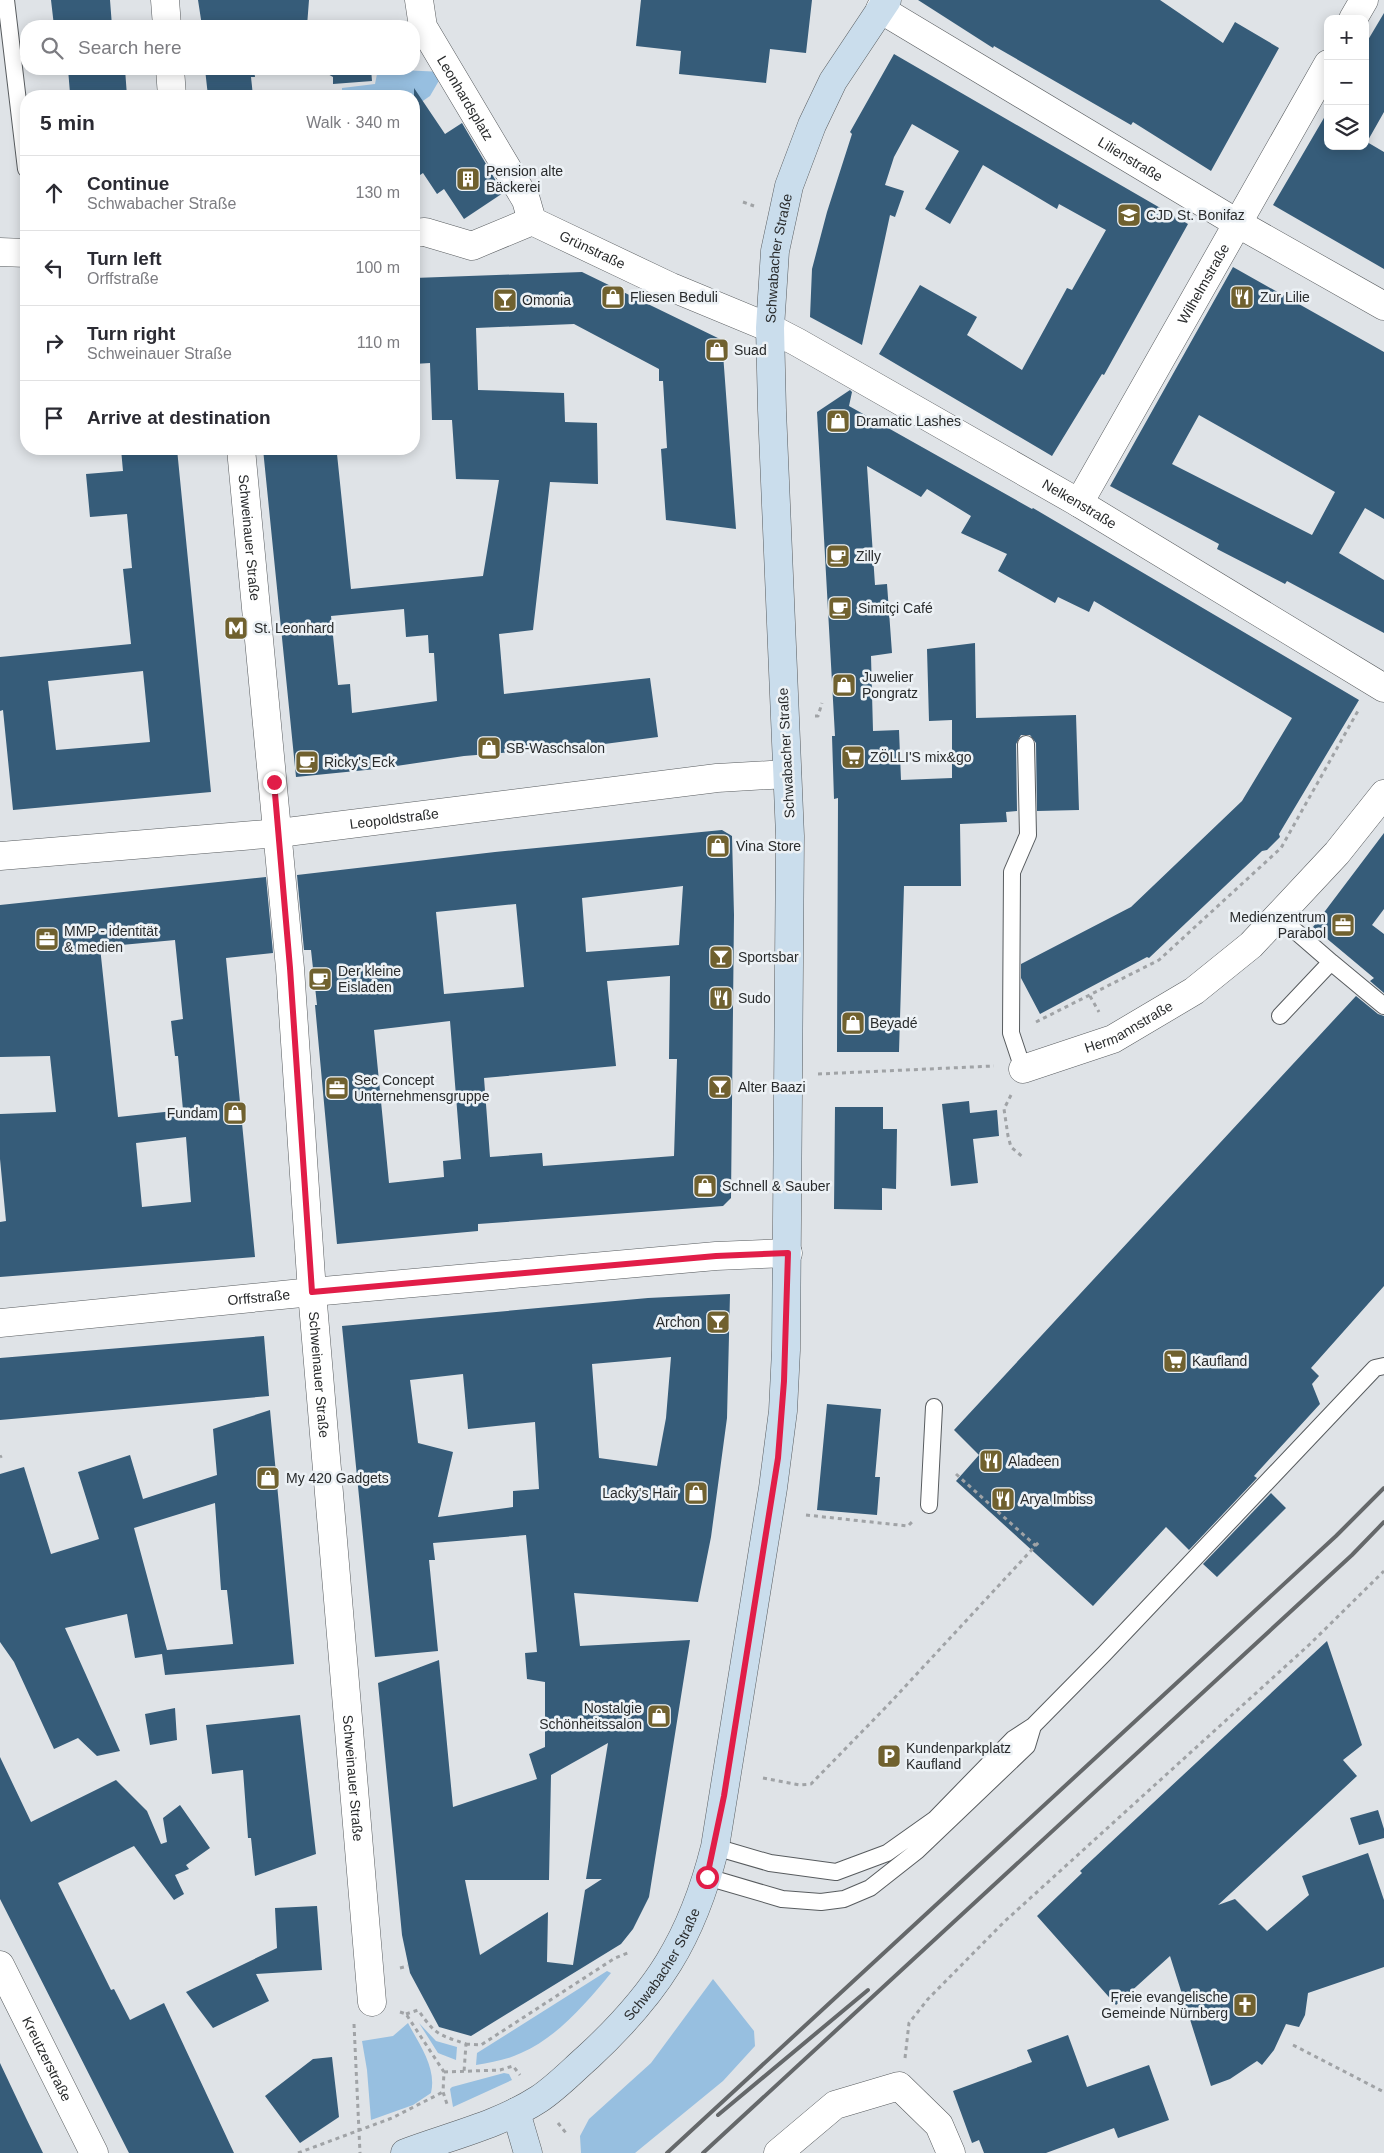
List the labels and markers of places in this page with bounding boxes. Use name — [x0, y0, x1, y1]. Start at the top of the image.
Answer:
place label: Pension alte Bäckerei — [486, 163, 563, 195]
building icon: Pension alte Bäckerei — [455, 166, 481, 192]
school or university icon: CJD St. Bonifaz — [1116, 202, 1142, 228]
place label: CJD St. Bonifaz — [1146, 207, 1245, 223]
shop icon: Fliesen Beduli — [600, 284, 626, 310]
restaurant icon: Zur Lilie — [1229, 284, 1255, 310]
bar icon: Omonia — [492, 287, 518, 313]
place label: Fliesen Beduli — [630, 289, 718, 305]
place label: Zur Lilie — [1260, 289, 1310, 305]
place label: Omonia — [522, 292, 571, 308]
shop icon: Suad — [704, 337, 730, 363]
place label: Suad — [734, 342, 767, 358]
shop icon: Dramatic Lashes — [825, 408, 851, 434]
place label: Dramatic Lashes — [856, 413, 961, 429]
cafe icon: Zilly — [825, 543, 851, 569]
place label: Zilly — [856, 548, 881, 564]
cafe icon: Simitçi Café — [827, 595, 853, 621]
place label: Simitçi Café — [858, 600, 933, 616]
metro station icon: St. Leonhard — [223, 615, 249, 641]
place label: St. Leonhard — [254, 620, 334, 636]
place label: Juwelier Pongratz — [862, 669, 918, 701]
shop icon: Juwelier Pongratz — [831, 672, 857, 698]
shop icon: SB-Waschsalon — [476, 735, 502, 761]
place label: SB-Waschsalon — [506, 740, 605, 756]
supermarket icon: ZÖLLI'S mix&go — [840, 744, 866, 770]
place label: ZÖLLI'S mix&go — [870, 748, 972, 765]
cafe icon: Ricky's Eck — [294, 749, 320, 775]
place label: Ricky's Eck — [324, 754, 396, 770]
shop icon: Vina Store — [705, 833, 731, 859]
place label: Vina Store — [736, 838, 801, 854]
place label: Medienzentrum Parabol — [1230, 909, 1326, 941]
office icon: Medienzentrum Parabol — [1330, 912, 1356, 938]
place label: MMP - identität & medien — [64, 923, 158, 955]
office icon: MMP - identität & medien — [34, 926, 60, 952]
bar icon: Sportsbar — [708, 944, 734, 970]
place label: Sportsbar — [738, 949, 799, 965]
place label: Der kleine Eisladen — [338, 963, 401, 995]
cafe icon: Der kleine Eisladen — [307, 966, 333, 992]
restaurant icon: Sudo — [708, 985, 734, 1011]
place label: Sudo — [738, 990, 771, 1006]
shop icon: Beyadé — [840, 1010, 866, 1036]
place label: Beyadé — [870, 1015, 918, 1031]
place label: Sec Concept Unternehmensgruppe — [354, 1072, 490, 1104]
bar icon: Alter Baazi — [707, 1074, 733, 1100]
office icon: Sec Concept Unternehmensgruppe — [324, 1075, 350, 1101]
place label: Alter Baazi — [738, 1079, 806, 1095]
shop icon: Fundam — [222, 1100, 248, 1126]
place label: Fundam — [167, 1105, 218, 1121]
shop icon: Schnell & Sauber — [692, 1173, 718, 1199]
place label: Schnell & Sauber — [722, 1178, 831, 1194]
bar icon: Archon — [705, 1309, 731, 1335]
place label: Archon — [656, 1314, 700, 1330]
supermarket icon: Kaufland — [1162, 1348, 1188, 1374]
place label: Kaufland — [1192, 1353, 1247, 1369]
restaurant icon: Aladeen — [978, 1448, 1004, 1474]
place label: Aladeen — [1008, 1453, 1059, 1469]
shop icon: My 420 Gadgets — [255, 1465, 281, 1491]
place label: My 420 Gadgets — [286, 1470, 389, 1486]
shop icon: Lacky's Hair — [683, 1480, 709, 1506]
place label: Lacky's Hair — [602, 1485, 678, 1501]
restaurant icon: Arya Imbiss — [990, 1486, 1016, 1512]
place label: Arya Imbiss — [1020, 1491, 1093, 1507]
place label: Nostalgie Schönheitssalon — [539, 1700, 642, 1732]
shop icon: Nostalgie Schönheitssalon — [646, 1703, 672, 1729]
place label: Kundenparkplatz Kaufland — [906, 1740, 1011, 1772]
parking icon: Kundenparkplatz Kaufland — [876, 1743, 902, 1769]
place label: Freie evangelische Gemeinde Nürnberg — [1101, 1989, 1228, 2021]
church icon: Freie evangelische Gemeinde Nürnberg — [1232, 1992, 1258, 2018]

